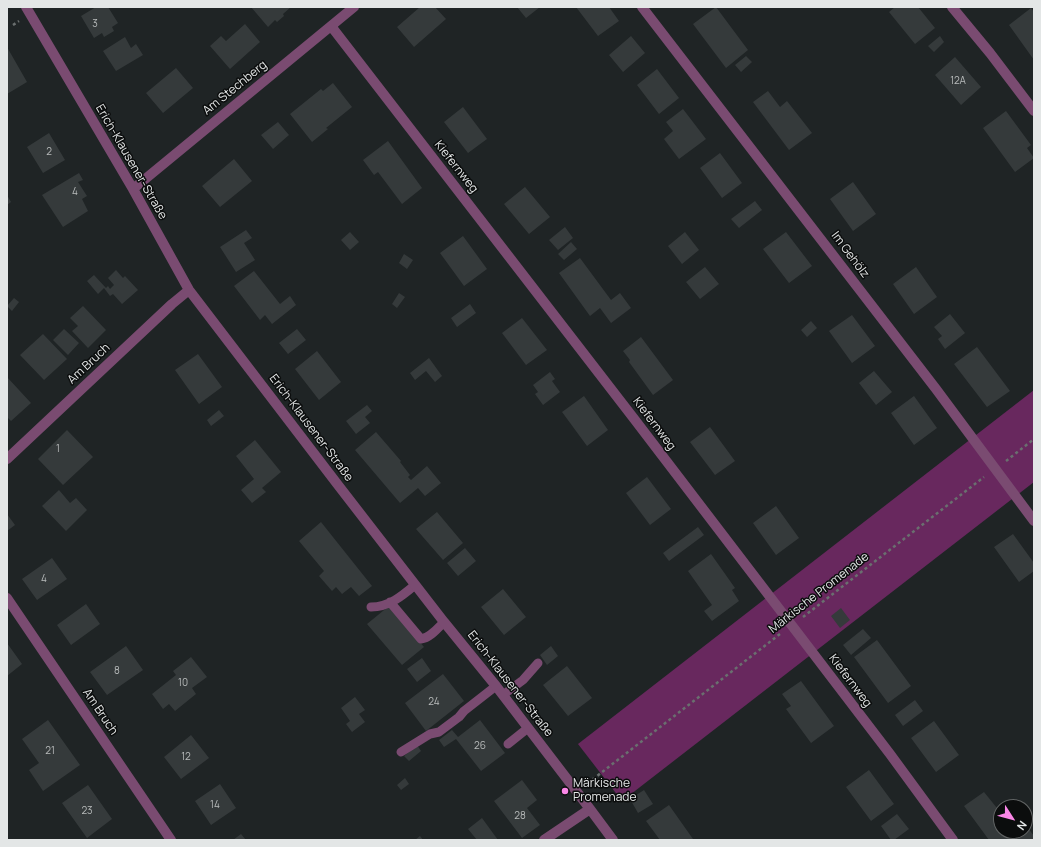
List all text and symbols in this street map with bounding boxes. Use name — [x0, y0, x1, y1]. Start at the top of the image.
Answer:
house number: 3 — [92, 18, 98, 30]
street label: Am Stechberg — [200, 58, 270, 118]
house number: 12A — [950, 75, 966, 87]
street label: Erich-Klausener-Straße — [92, 102, 170, 222]
street label: Kiefernweg — [431, 138, 481, 196]
house number: 2 — [46, 146, 52, 158]
house number: 4 — [72, 186, 78, 198]
street label: Im Gehölz — [828, 229, 872, 281]
street label: Am Bruch — [65, 341, 113, 387]
street label: Erich-Klausener-Straße — [266, 372, 356, 484]
street label: Kiefernweg — [629, 395, 679, 453]
house number: 1 — [56, 443, 60, 455]
street label: Märkische Promenade — [766, 550, 872, 636]
house number: 4 — [41, 573, 47, 585]
street label: Erich-Klausener-Straße — [464, 628, 556, 740]
street label: Kiefernweg — [825, 652, 875, 710]
house number: 8 — [114, 665, 120, 677]
house number: 10 — [178, 677, 188, 689]
street label: Am Bruch — [79, 686, 121, 738]
house number: 24 — [428, 696, 440, 708]
house number: 26 — [474, 740, 486, 752]
house number: 21 — [45, 745, 55, 757]
house number: 12 — [181, 751, 191, 763]
place label: Märkische Promenade — [573, 777, 636, 805]
marker: Märkische Promenade — [560, 786, 570, 796]
house number: 14 — [210, 799, 220, 811]
north arrow — [993, 799, 1033, 839]
house number: 23 — [81, 805, 93, 817]
house number: 28 — [514, 810, 526, 822]
text: N — [1014, 818, 1031, 833]

